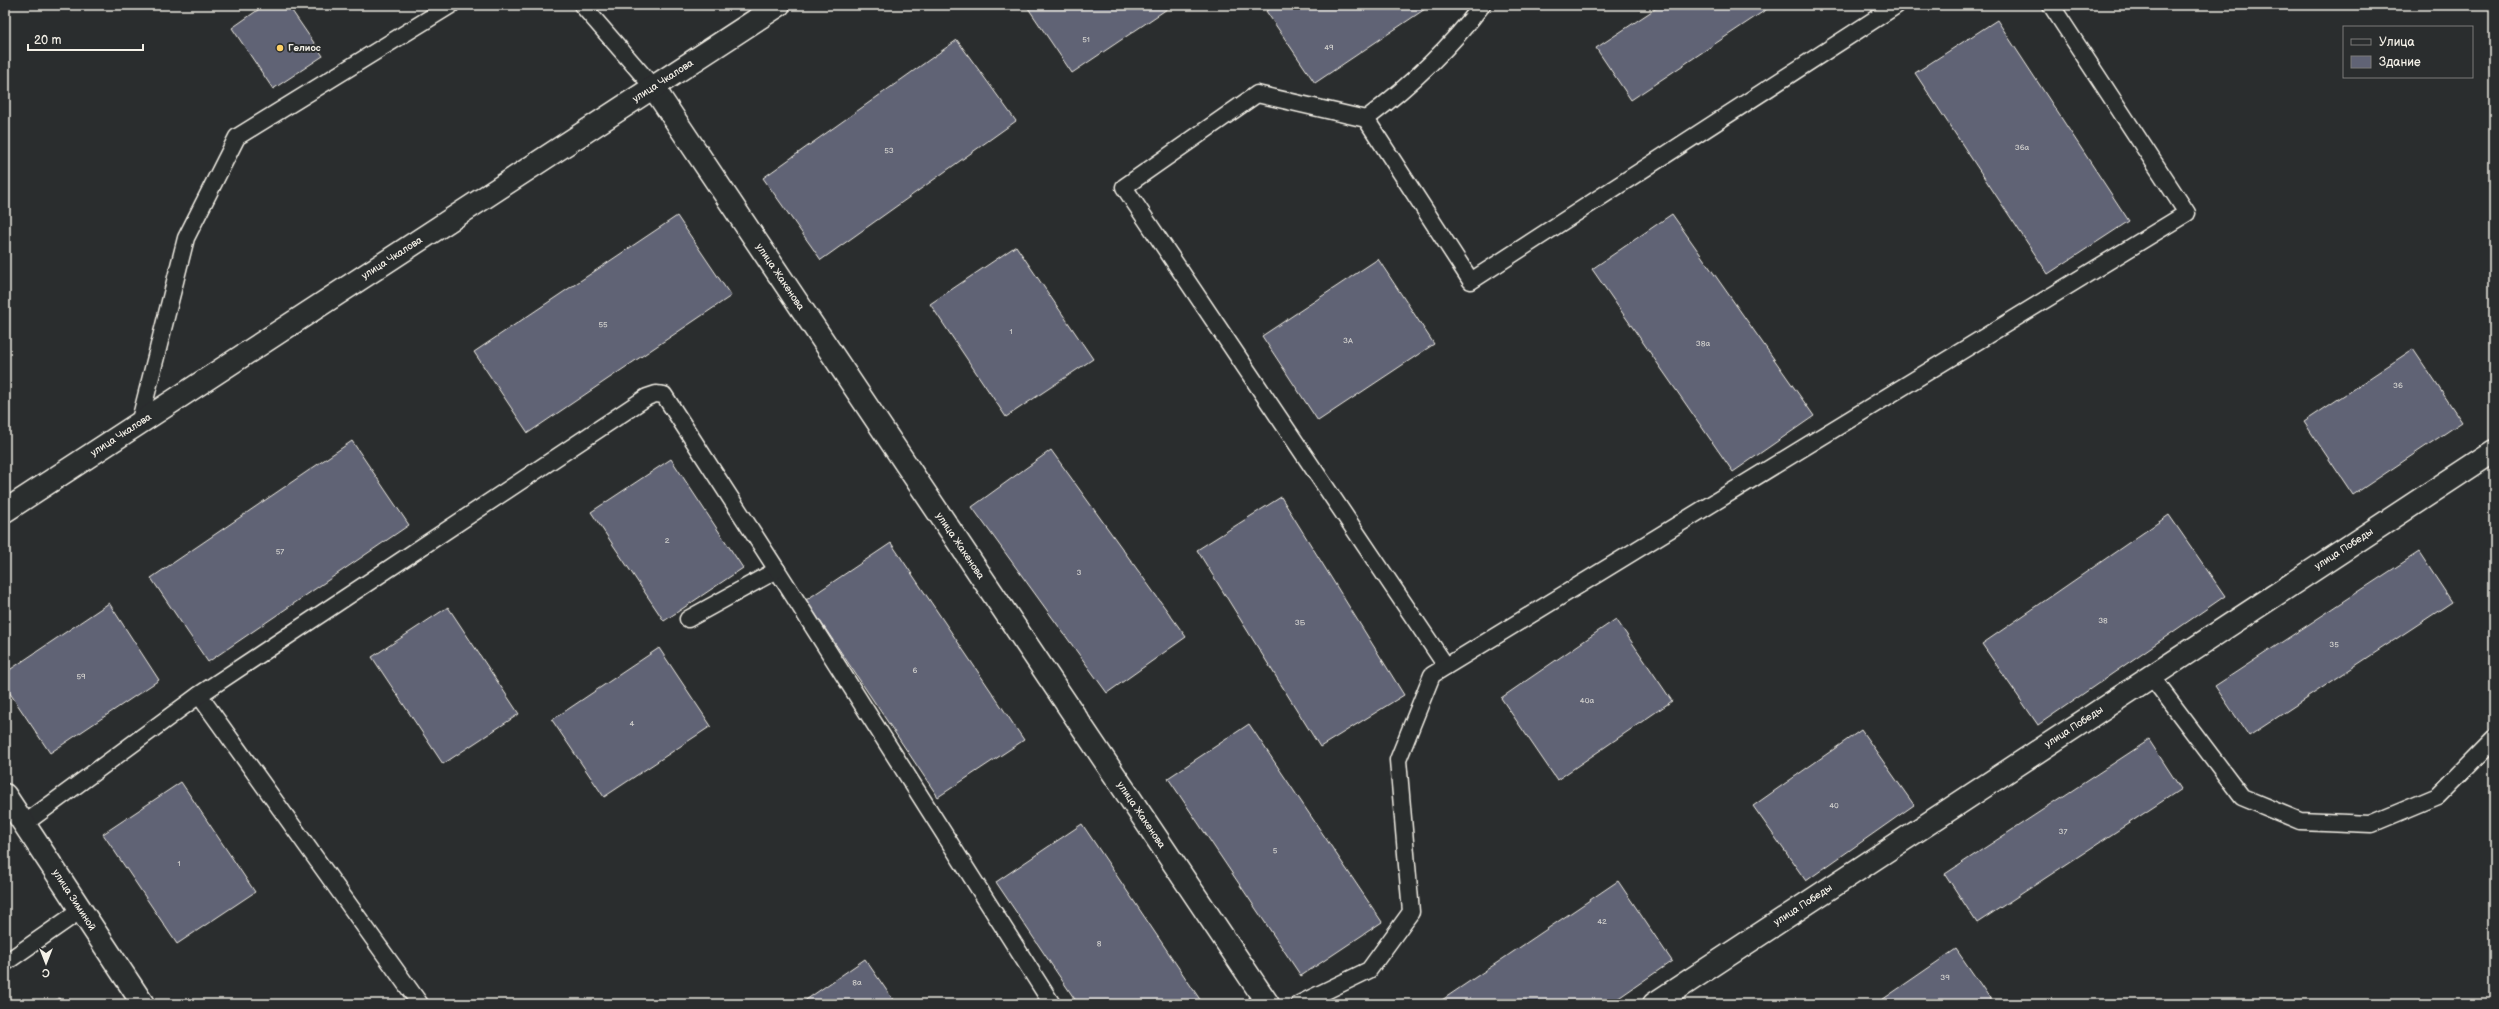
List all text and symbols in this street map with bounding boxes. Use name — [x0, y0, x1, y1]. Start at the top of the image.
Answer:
scale bar — [28, 26, 143, 52]
legend — [2343, 26, 2473, 78]
text: 20 m — [34, 33, 61, 48]
house number: 51 — [1082, 35, 1090, 44]
text: Улица — [2379, 35, 2415, 50]
place label: Гелиос — [288, 42, 321, 54]
marker: Гелиос — [275, 43, 285, 53]
house number: 49 — [1324, 43, 1334, 52]
text: Здание — [2379, 55, 2421, 70]
street label: улица Чкалова — [630, 57, 696, 105]
house number: 36а — [2015, 143, 2030, 152]
house number: 53 — [884, 146, 894, 155]
street label: улица Чкалова — [359, 234, 425, 282]
street label: улица Жакенова — [753, 241, 807, 313]
house number: 55 — [598, 320, 608, 329]
house number: 1 — [1009, 327, 1013, 336]
house number: 3А — [1343, 336, 1353, 345]
house number: 38а — [1696, 339, 1710, 348]
house number: 36 — [2393, 381, 2403, 390]
street label: улица Чкалова — [88, 411, 154, 459]
street label: улица Жакенова — [933, 510, 987, 582]
street label: улица Победы — [2312, 526, 2376, 572]
house number: 2 — [665, 536, 670, 545]
house number: 57 — [276, 547, 284, 556]
house number: 3 — [1077, 568, 1082, 577]
house number: 38 — [2098, 616, 2108, 625]
house number: 3Б — [1295, 618, 1306, 627]
house number: 35 — [2329, 640, 2339, 649]
house number: 6 — [913, 666, 918, 675]
house number: 59 — [76, 672, 86, 681]
house number: 40а — [1580, 696, 1594, 705]
street label: улица Победы — [2042, 704, 2106, 750]
house number: 4 — [630, 719, 635, 728]
street label: улица Жакенова — [1114, 779, 1168, 851]
house number: 40 — [1829, 801, 1839, 810]
house number: 37 — [2059, 827, 2067, 836]
house number: 5 — [1273, 846, 1278, 855]
house number: 1 — [177, 859, 181, 868]
street label: улица Зиминой — [50, 867, 98, 933]
street label: улица Победы — [1771, 882, 1835, 928]
house number: 42 — [1597, 917, 1607, 926]
house number: 8 — [1097, 939, 1102, 948]
north arrow — [26, 943, 66, 983]
text: С — [42, 966, 50, 979]
house number: 39 — [1940, 973, 1950, 982]
house number: 8а — [852, 978, 862, 987]

